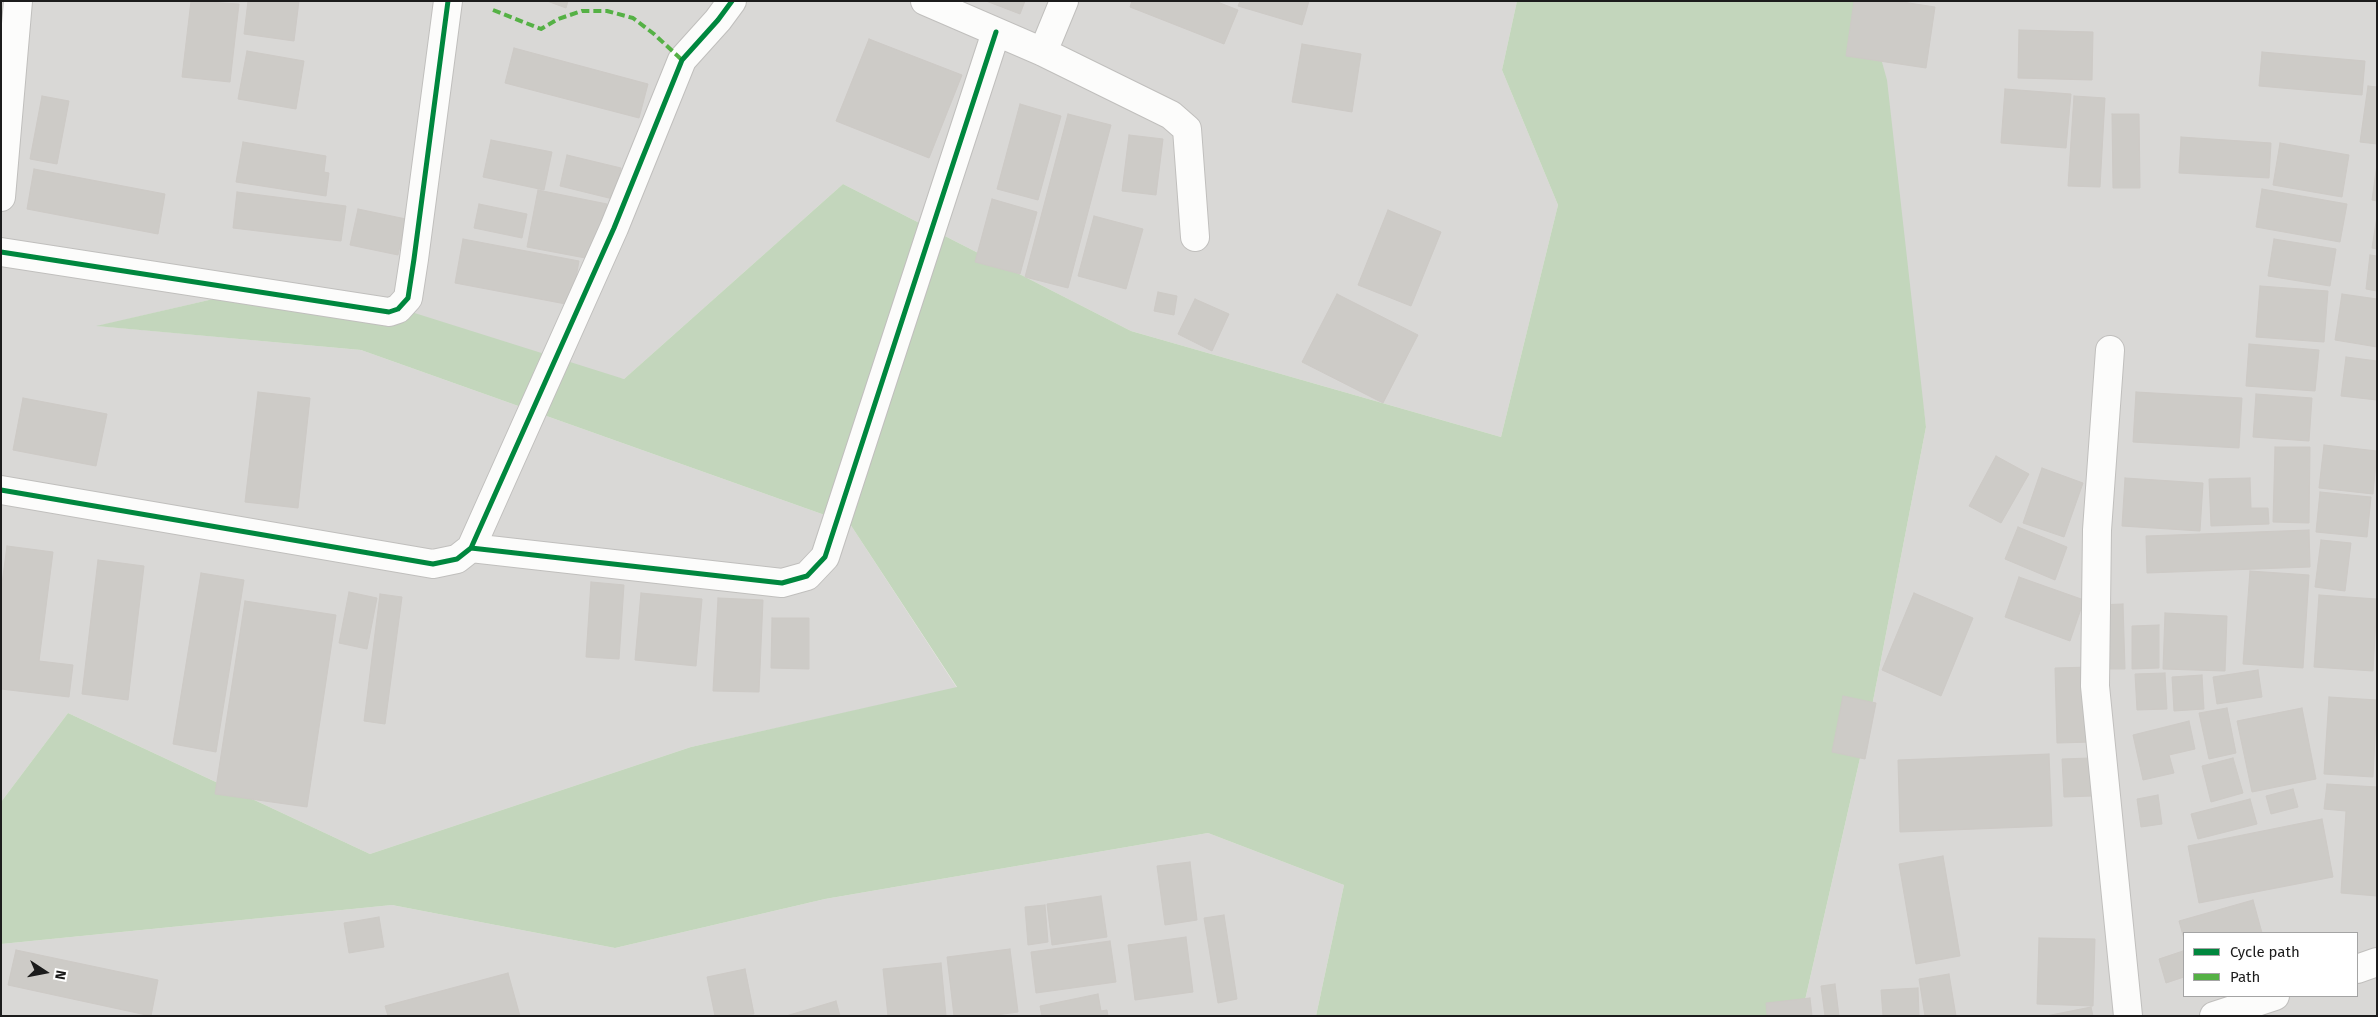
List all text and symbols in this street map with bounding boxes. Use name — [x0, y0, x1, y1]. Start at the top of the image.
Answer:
legend — [2183, 932, 2358, 997]
text: Cycle path — [2230, 943, 2300, 961]
north arrow — [20, 947, 70, 997]
text: Path — [2230, 968, 2260, 986]
text: N — [51, 969, 69, 981]

